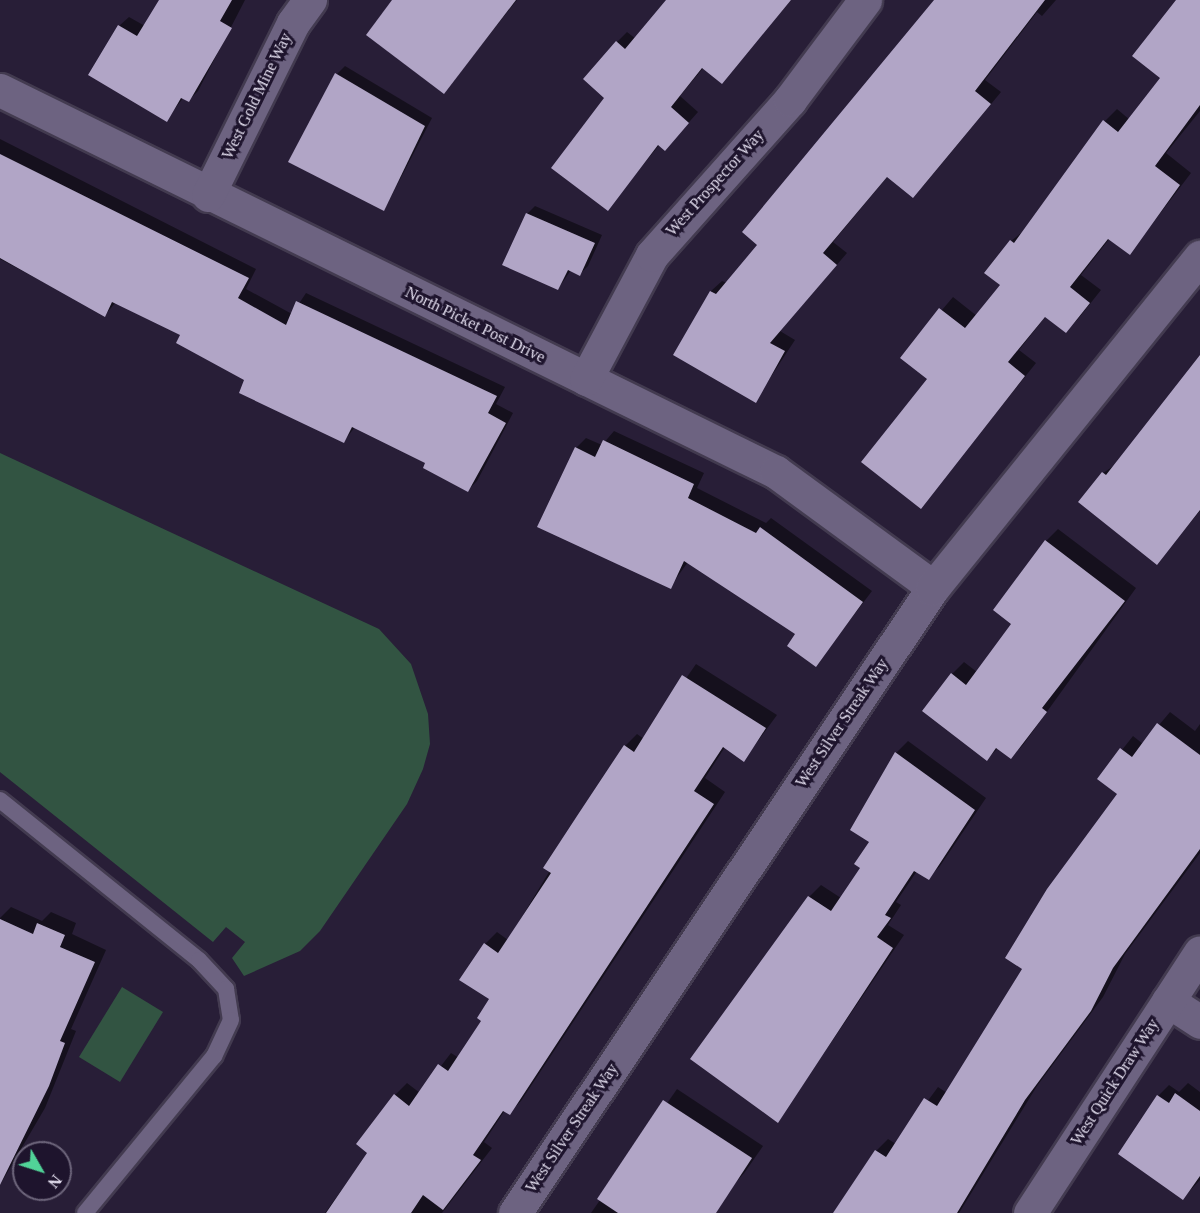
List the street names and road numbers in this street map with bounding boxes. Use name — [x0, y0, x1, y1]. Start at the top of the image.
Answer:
street label: West Gold Mine Way — [218, 30, 296, 162]
street label: West Prospector Way — [662, 126, 768, 240]
street label: North Picket Post Drive — [402, 283, 548, 367]
street label: West Silver Streak Way — [792, 655, 892, 791]
street label: West Quick Draw Way — [1067, 1015, 1163, 1149]
street label: West Silver Streak Way — [522, 1060, 622, 1196]

